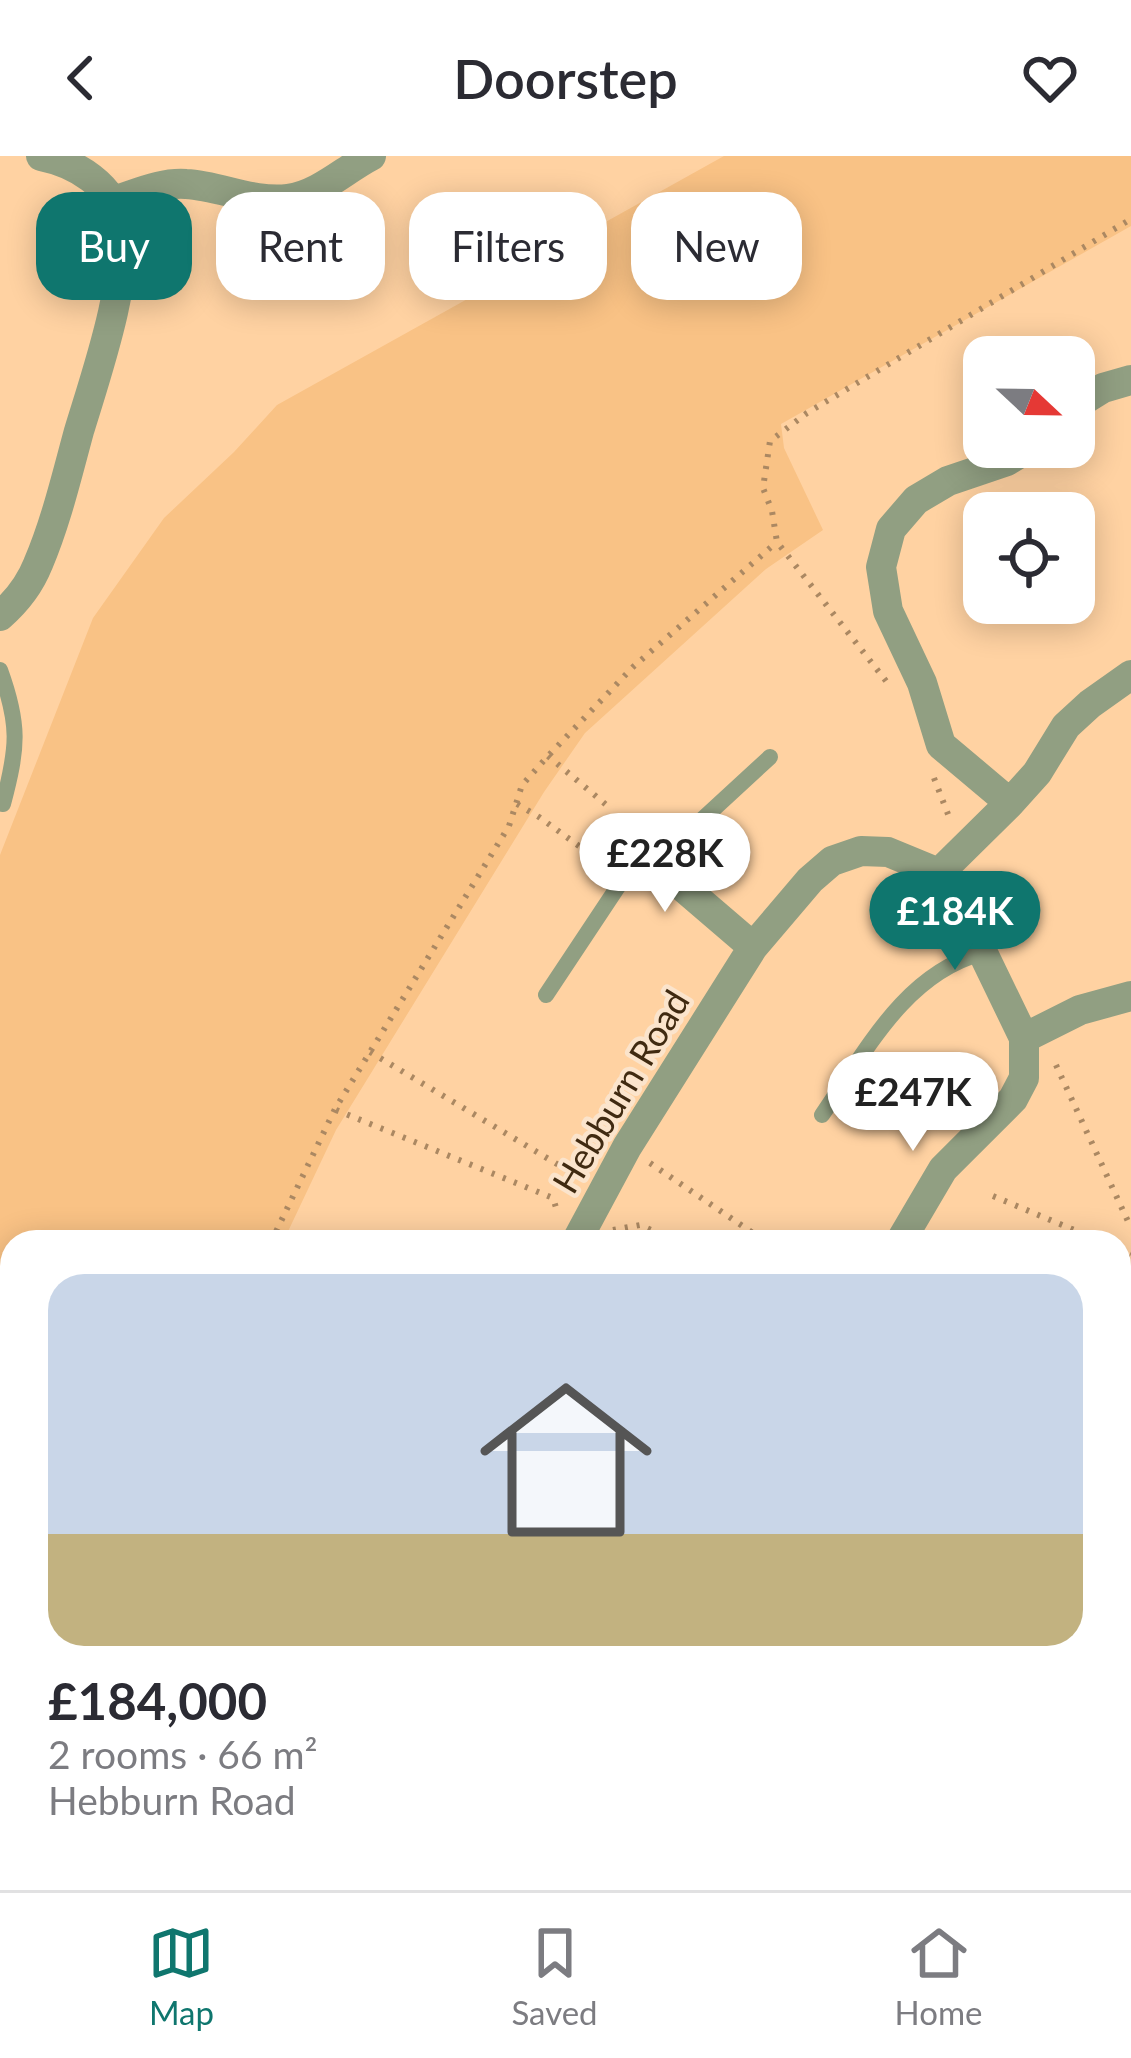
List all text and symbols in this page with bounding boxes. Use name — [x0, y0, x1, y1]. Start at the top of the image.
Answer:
icon: back — [48, 45, 114, 111]
icon: heart — [1017, 45, 1083, 111]
text: Doorstep — [453, 46, 678, 111]
chip: Buy — [36, 192, 192, 300]
chip: Rent — [216, 192, 385, 300]
chip: Filters — [409, 192, 607, 300]
chip: New — [631, 192, 802, 300]
north arrow — [963, 336, 1095, 468]
map controls — [963, 336, 1095, 624]
button: locate — [963, 492, 1095, 624]
pin: £228K — [581, 813, 749, 915]
text: £228K — [606, 829, 724, 875]
pin: £184K — [871, 871, 1039, 973]
text: £184K — [896, 887, 1014, 933]
street label: Hebburn Road — [542, 982, 698, 1200]
pin: £247K — [829, 1052, 997, 1154]
text: £247K — [854, 1068, 972, 1114]
icon: home — [458, 1352, 674, 1568]
text: £184,000 — [48, 1670, 267, 1731]
text: 2 rooms · 66 m² — [48, 1731, 318, 1777]
text: Hebburn Road — [48, 1777, 296, 1823]
tab: Map — [148, 1920, 214, 2032]
tab: Saved — [511, 1920, 598, 2032]
tab: Home — [895, 1920, 983, 2032]

